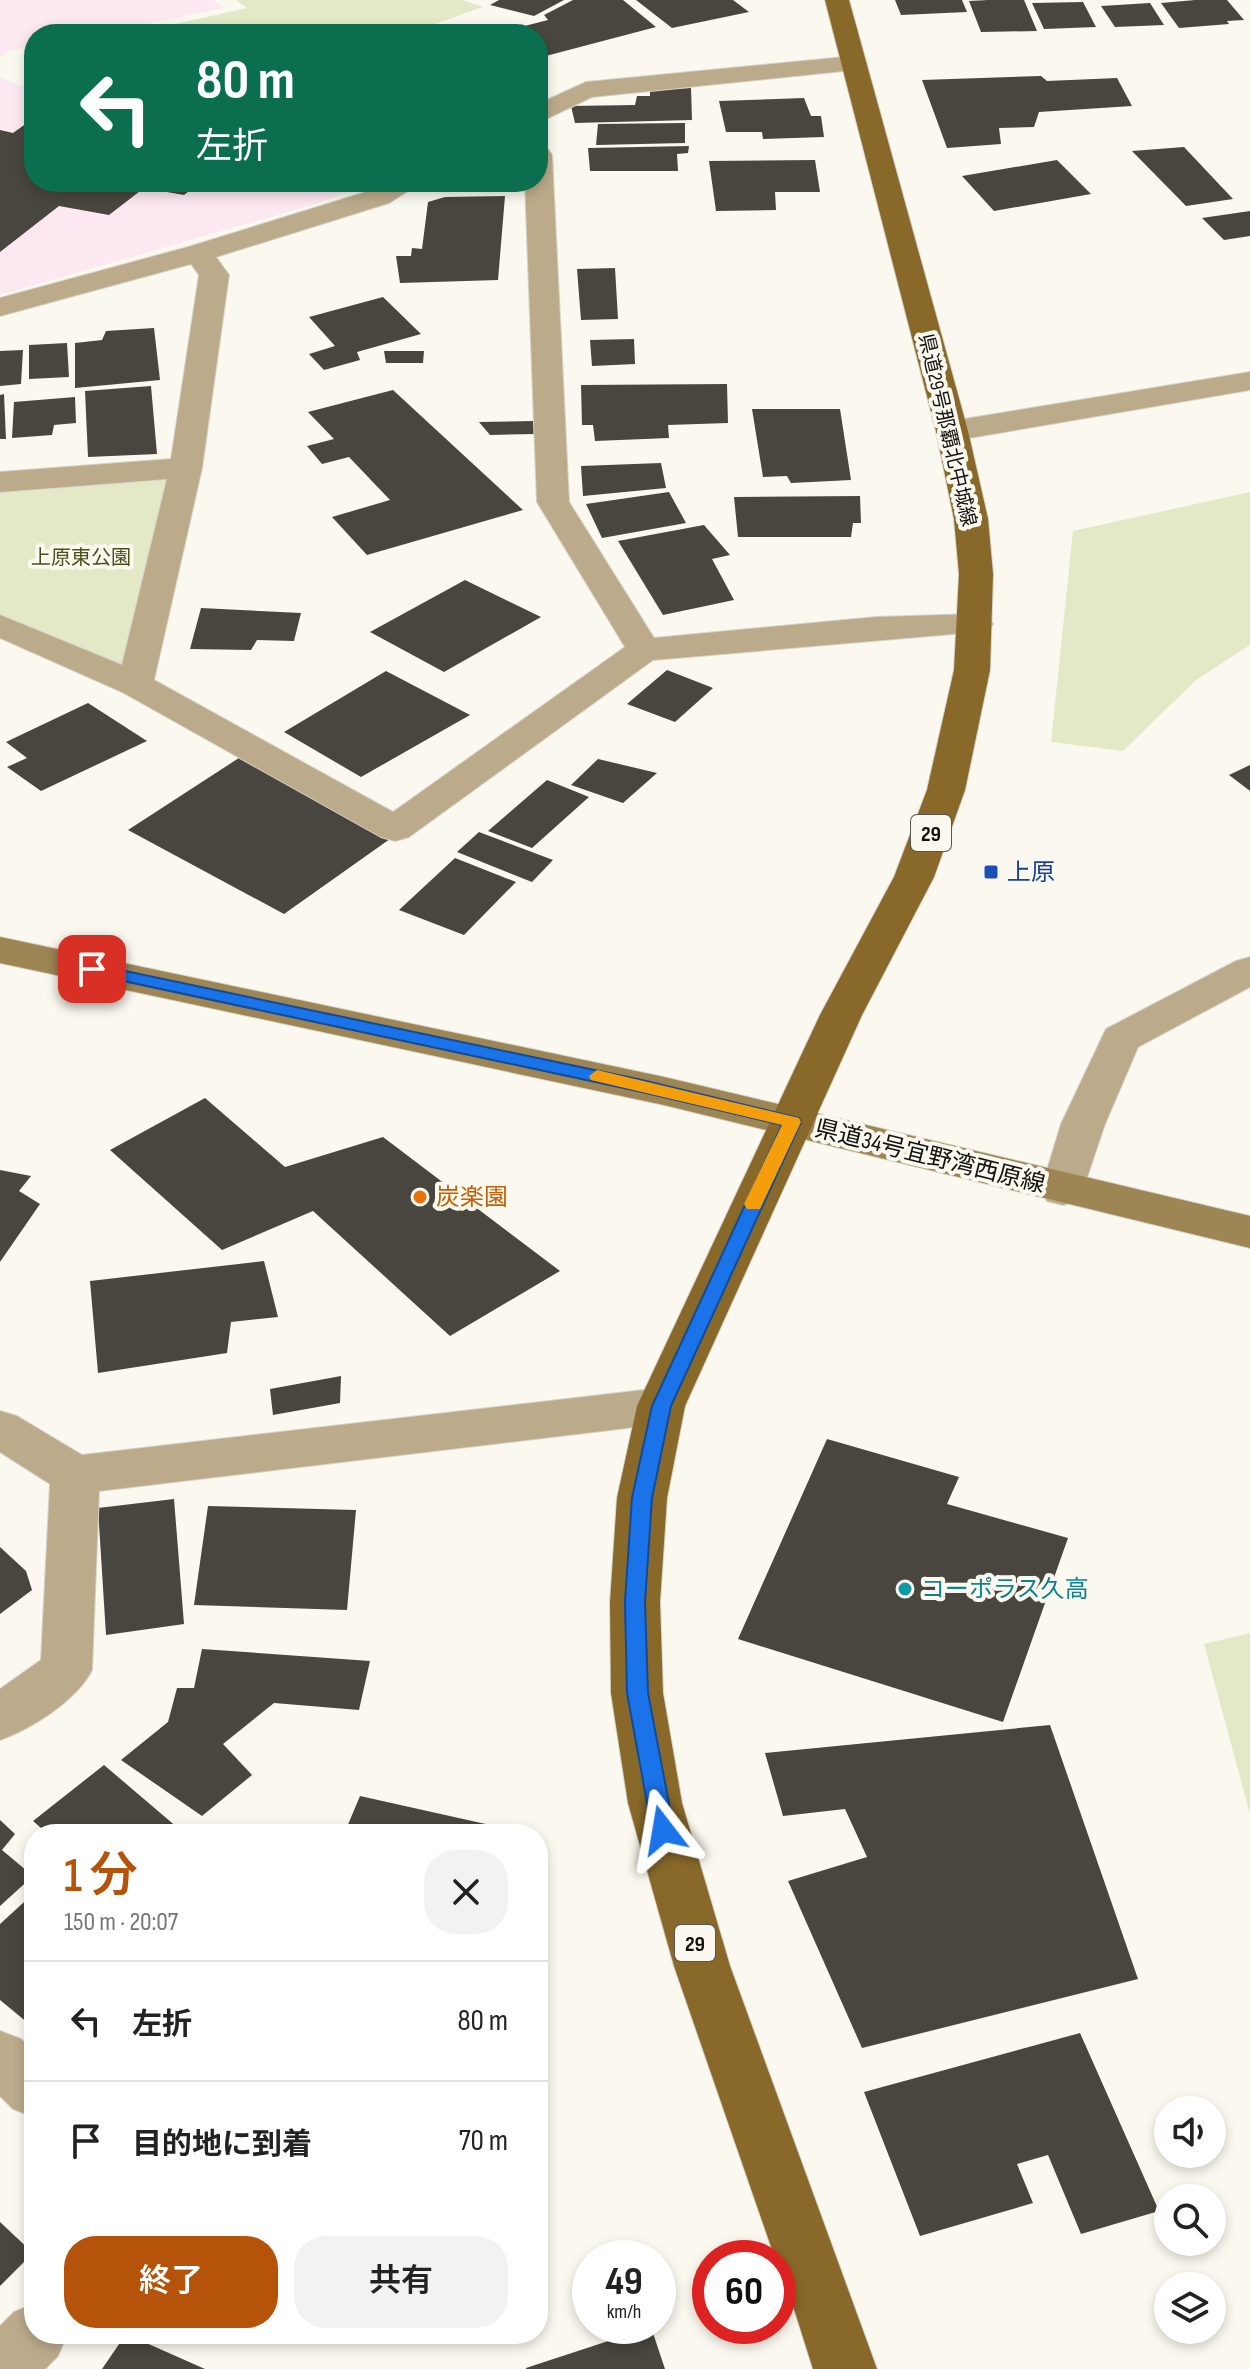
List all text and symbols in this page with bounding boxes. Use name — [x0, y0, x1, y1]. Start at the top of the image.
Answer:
text: 80 m — [196, 48, 295, 115]
icon: left — [64, 56, 168, 160]
text: 左折 — [196, 126, 268, 169]
street label: 県道29号那覇北中城線 — [913, 331, 981, 529]
park label: 上原東公園 — [31, 546, 131, 570]
road number: 29 — [911, 815, 951, 851]
place label: 上原 — [1007, 858, 1055, 887]
marker: 上原 — [982, 863, 1000, 881]
pin — [58, 935, 126, 1003]
icon: arrive — [70, 947, 114, 991]
street label: 県道34号宜野湾西原線 — [812, 1114, 1048, 1199]
place label: 炭楽園 — [436, 1183, 508, 1212]
marker: 炭楽園 — [411, 1188, 429, 1206]
place label: コーポラス久高 — [921, 1575, 1089, 1604]
marker: コーポラス久高 — [896, 1580, 914, 1598]
position arrow — [621, 1788, 705, 1872]
text: 1 分 — [64, 1848, 138, 1905]
button: close — [424, 1850, 508, 1934]
text: 150 m · 20:07 — [64, 1907, 178, 1938]
road number: 29 — [675, 1925, 715, 1961]
icon: left — [64, 1999, 108, 2043]
text: 80 m — [457, 2003, 508, 2039]
text: 左折 — [132, 2007, 192, 2043]
map controls — [1154, 2096, 1226, 2344]
button: sound — [1154, 2096, 1226, 2168]
icon: arrive — [64, 2119, 108, 2163]
text: 70 m — [459, 2123, 508, 2159]
text: 目的地に到着 — [132, 2127, 312, 2163]
button: search — [1154, 2184, 1226, 2256]
button: 終了 — [64, 2236, 278, 2328]
button: 共有 — [294, 2236, 508, 2328]
speed limit sign: 60 — [692, 2240, 796, 2344]
text: 49 — [605, 2258, 643, 2306]
button: layers — [1154, 2272, 1226, 2344]
text: km/h — [607, 2300, 641, 2324]

